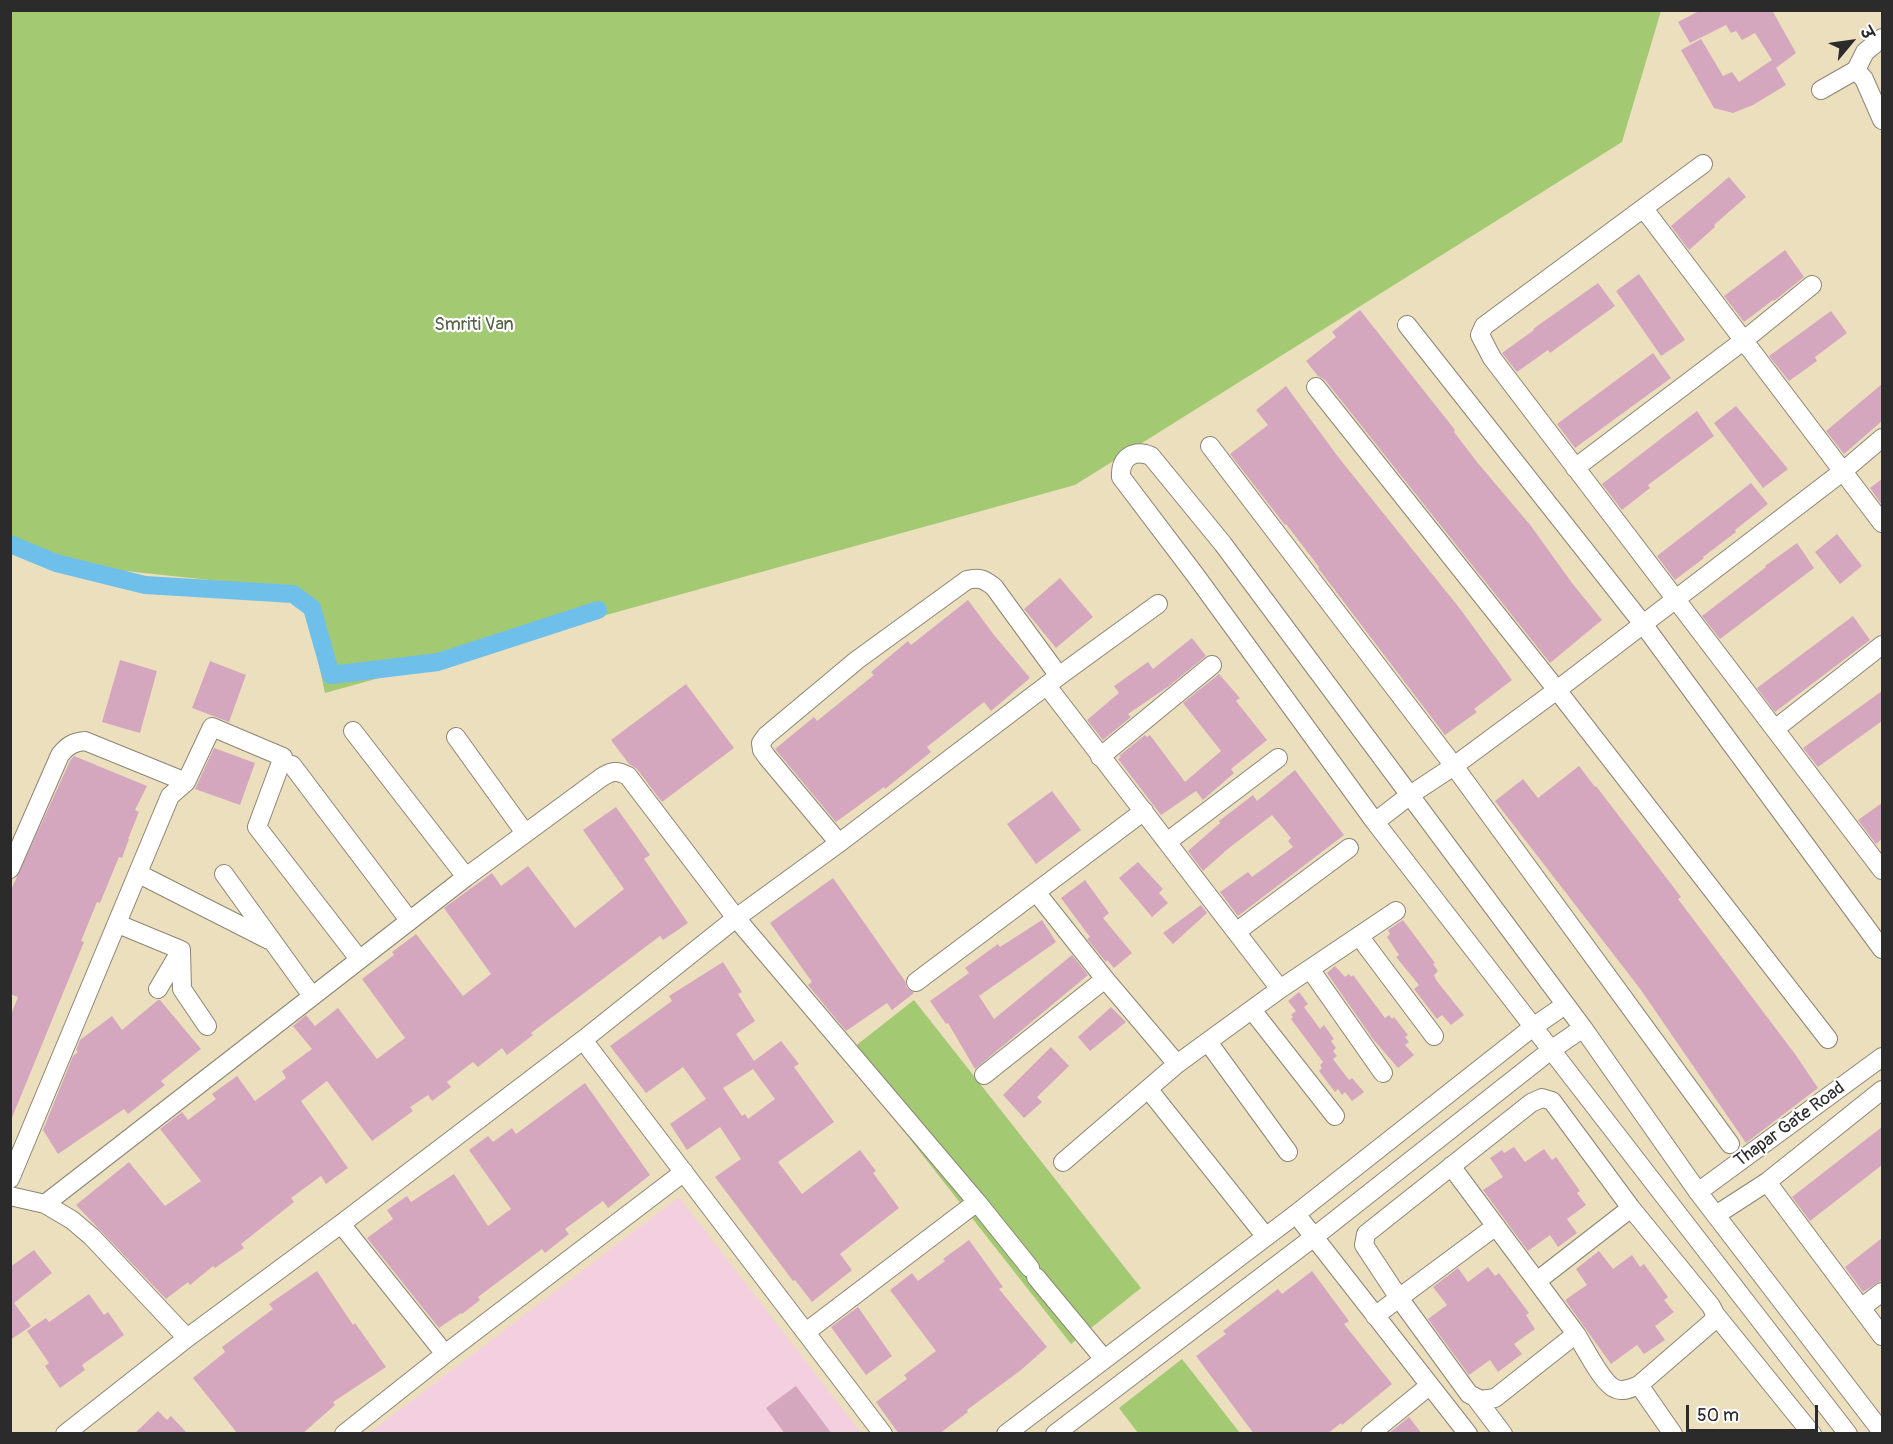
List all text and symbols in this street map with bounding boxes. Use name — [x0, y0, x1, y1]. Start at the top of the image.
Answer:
north arrow — [1821, 12, 1881, 72]
text: उ — [1855, 24, 1878, 43]
park label: Smriti Van — [434, 314, 514, 336]
street label: Thapar Gate Road — [1731, 1078, 1849, 1172]
scale bar — [1689, 1393, 1821, 1431]
text: 50 m — [1697, 1404, 1739, 1427]

